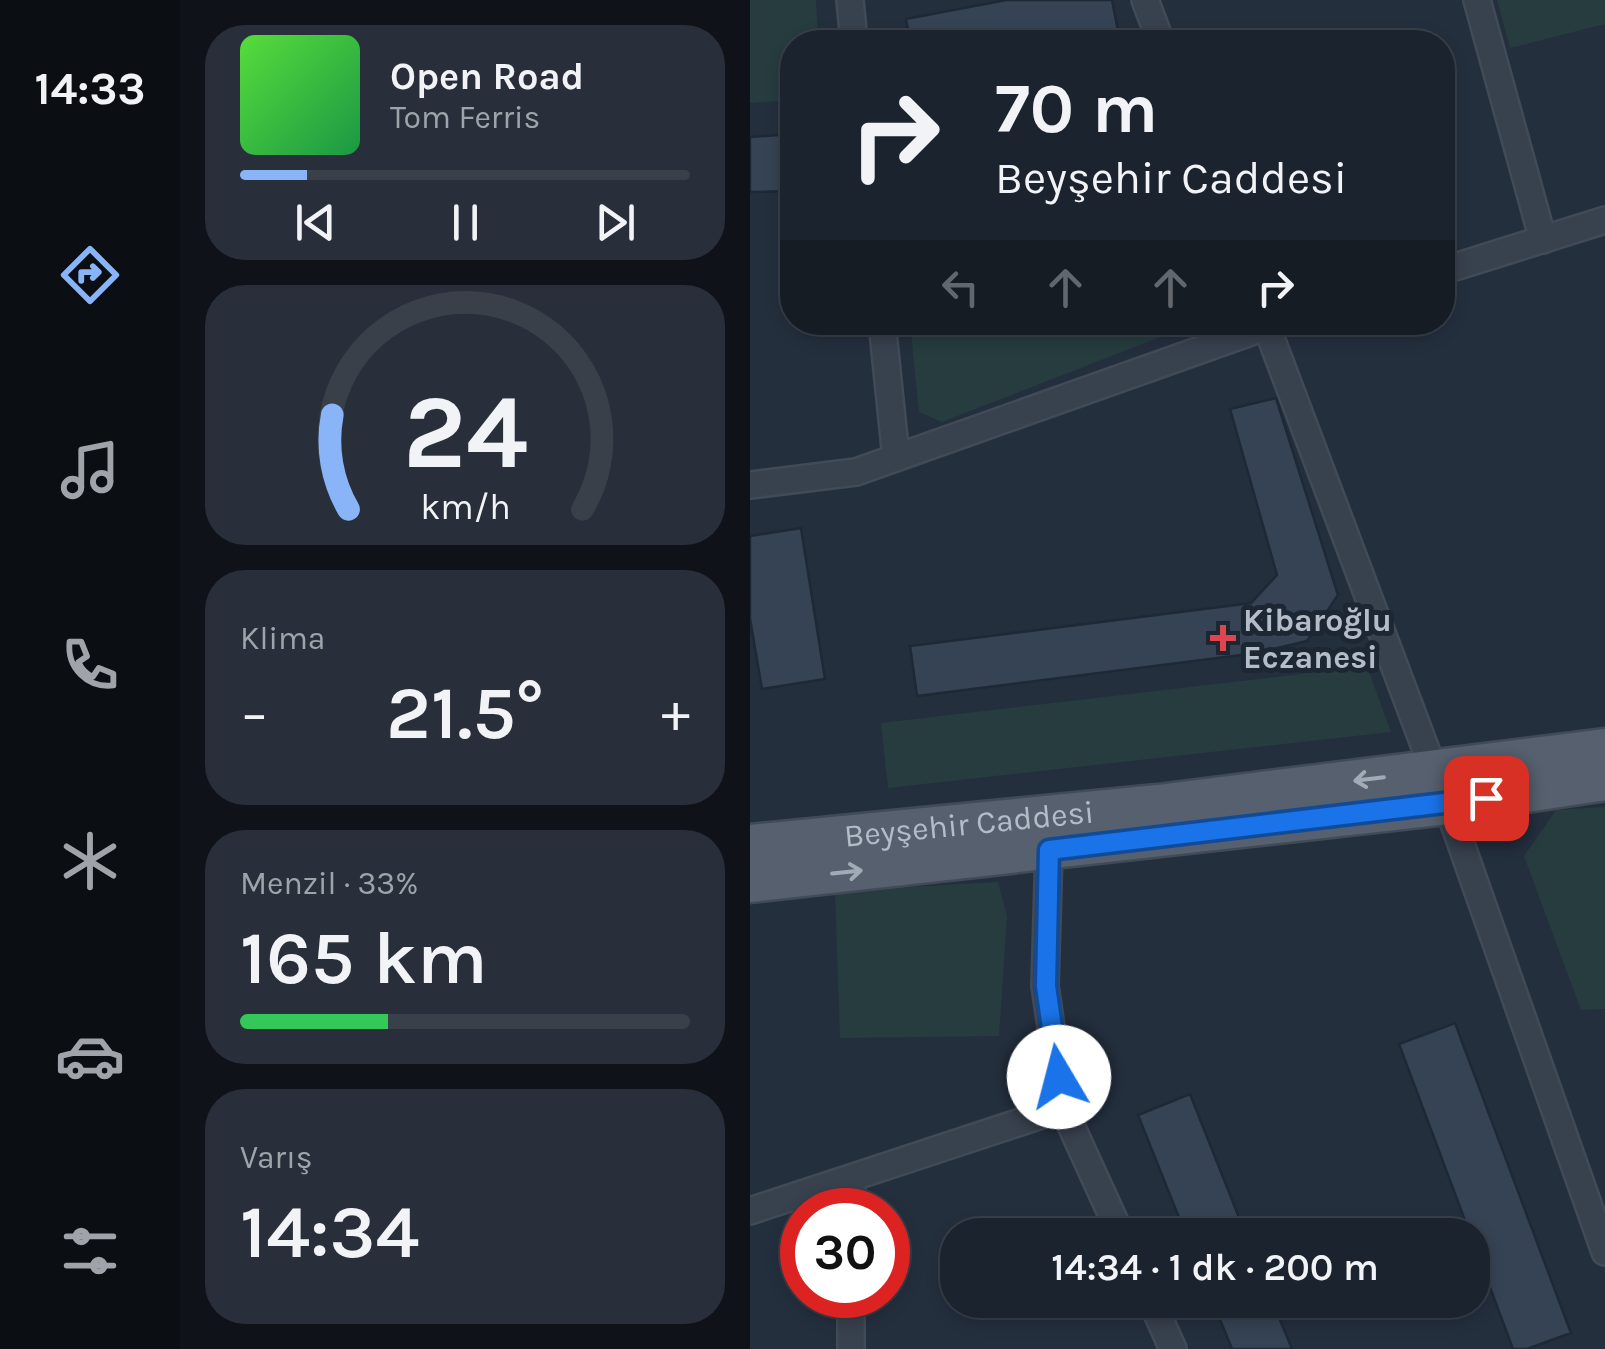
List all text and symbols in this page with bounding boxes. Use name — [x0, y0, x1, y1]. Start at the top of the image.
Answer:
text: Open Road — [390, 54, 584, 99]
text: 14:33 — [35, 63, 145, 115]
text: 70 m — [995, 68, 1158, 150]
icon: right — [830, 70, 960, 200]
text: Tom Ferris — [390, 99, 540, 136]
text: Beyşehir Caddesi — [995, 152, 1347, 204]
icon: previous — [288, 195, 343, 250]
icon: pause — [438, 195, 493, 250]
icon: next — [588, 195, 643, 250]
icon: directions — [55, 240, 125, 310]
icon: left — [933, 260, 988, 315]
icon: ahead — [1038, 260, 1093, 315]
icon: ahead — [1143, 260, 1198, 315]
icon: right — [1248, 260, 1303, 315]
text: 24 — [403, 372, 527, 493]
icon: music — [55, 435, 125, 505]
text: km/h — [420, 486, 510, 528]
place label: Kibaroğlu Eczanesi — [1243, 602, 1392, 676]
text: Klima — [240, 620, 326, 657]
marker: Kibaroğlu Eczanesi — [1212, 627, 1234, 649]
icon: phone — [55, 630, 125, 700]
text: 21.5° — [386, 669, 544, 757]
text: − — [240, 681, 269, 745]
text: + — [661, 681, 690, 745]
pin — [1444, 756, 1529, 841]
one-way arrow — [1354, 770, 1386, 789]
icon: arrive — [1459, 771, 1514, 826]
street label: Beyşehir Caddesi — [843, 793, 1095, 855]
icon: climate — [55, 826, 125, 896]
one-way arrow — [830, 862, 863, 881]
text: Menzil · 33% — [240, 865, 418, 902]
text: 165 km — [240, 914, 488, 1002]
icon: car — [55, 1021, 125, 1091]
position arrow — [1007, 1025, 1111, 1129]
text: Varış — [240, 1139, 313, 1176]
text: 14:34 — [240, 1188, 419, 1276]
speed limit sign: 30 — [780, 1188, 910, 1318]
icon: filters — [55, 1216, 125, 1286]
text: 14:34 · 1 dk · 200 m — [1051, 1245, 1379, 1290]

